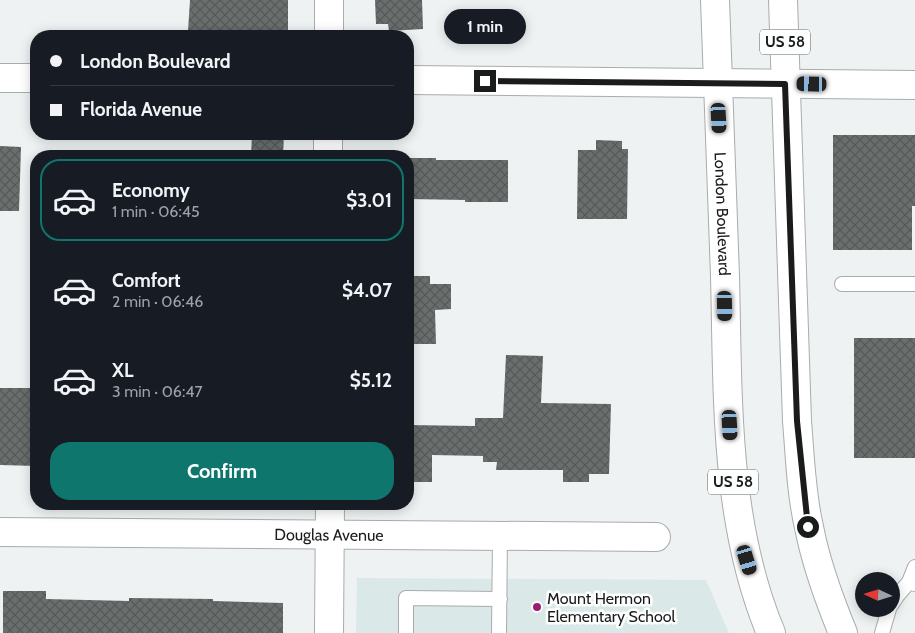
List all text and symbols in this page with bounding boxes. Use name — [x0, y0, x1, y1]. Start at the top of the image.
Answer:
callout: 1 min — [444, 8, 526, 44]
text: 1 min — [467, 17, 503, 36]
road number: US 58 — [760, 30, 810, 54]
text: London Boulevard — [80, 50, 231, 73]
route end — [474, 70, 496, 92]
car — [796, 76, 827, 92]
text: Florida Avenue — [80, 98, 202, 121]
car — [710, 103, 727, 133]
street label: London Boulevard — [711, 152, 734, 276]
icon: car — [52, 178, 97, 223]
text: Economy — [112, 179, 190, 202]
text: $3.01 — [346, 189, 392, 212]
text: 1 min · 06:45 — [112, 202, 200, 221]
icon: car — [52, 268, 97, 313]
text: Comfort — [112, 269, 181, 292]
text: $4.07 — [342, 279, 392, 302]
car — [717, 291, 732, 321]
text: 2 min · 06:46 — [112, 292, 203, 311]
icon: car — [52, 358, 97, 403]
text: XL — [112, 359, 133, 382]
text: $5.12 — [350, 369, 392, 392]
text: 3 min · 06:47 — [112, 382, 203, 401]
car — [721, 410, 738, 440]
button: Confirm — [50, 442, 394, 500]
road number: US 58 — [708, 470, 758, 494]
route start — [797, 516, 819, 538]
street label: Douglas Avenue — [274, 525, 384, 544]
car — [735, 543, 758, 577]
north arrow — [855, 572, 900, 618]
map controls — [855, 572, 900, 617]
place label: Mount Hermon Elementary School — [547, 589, 675, 626]
marker: Mount Hermon Elementary School — [531, 601, 543, 613]

